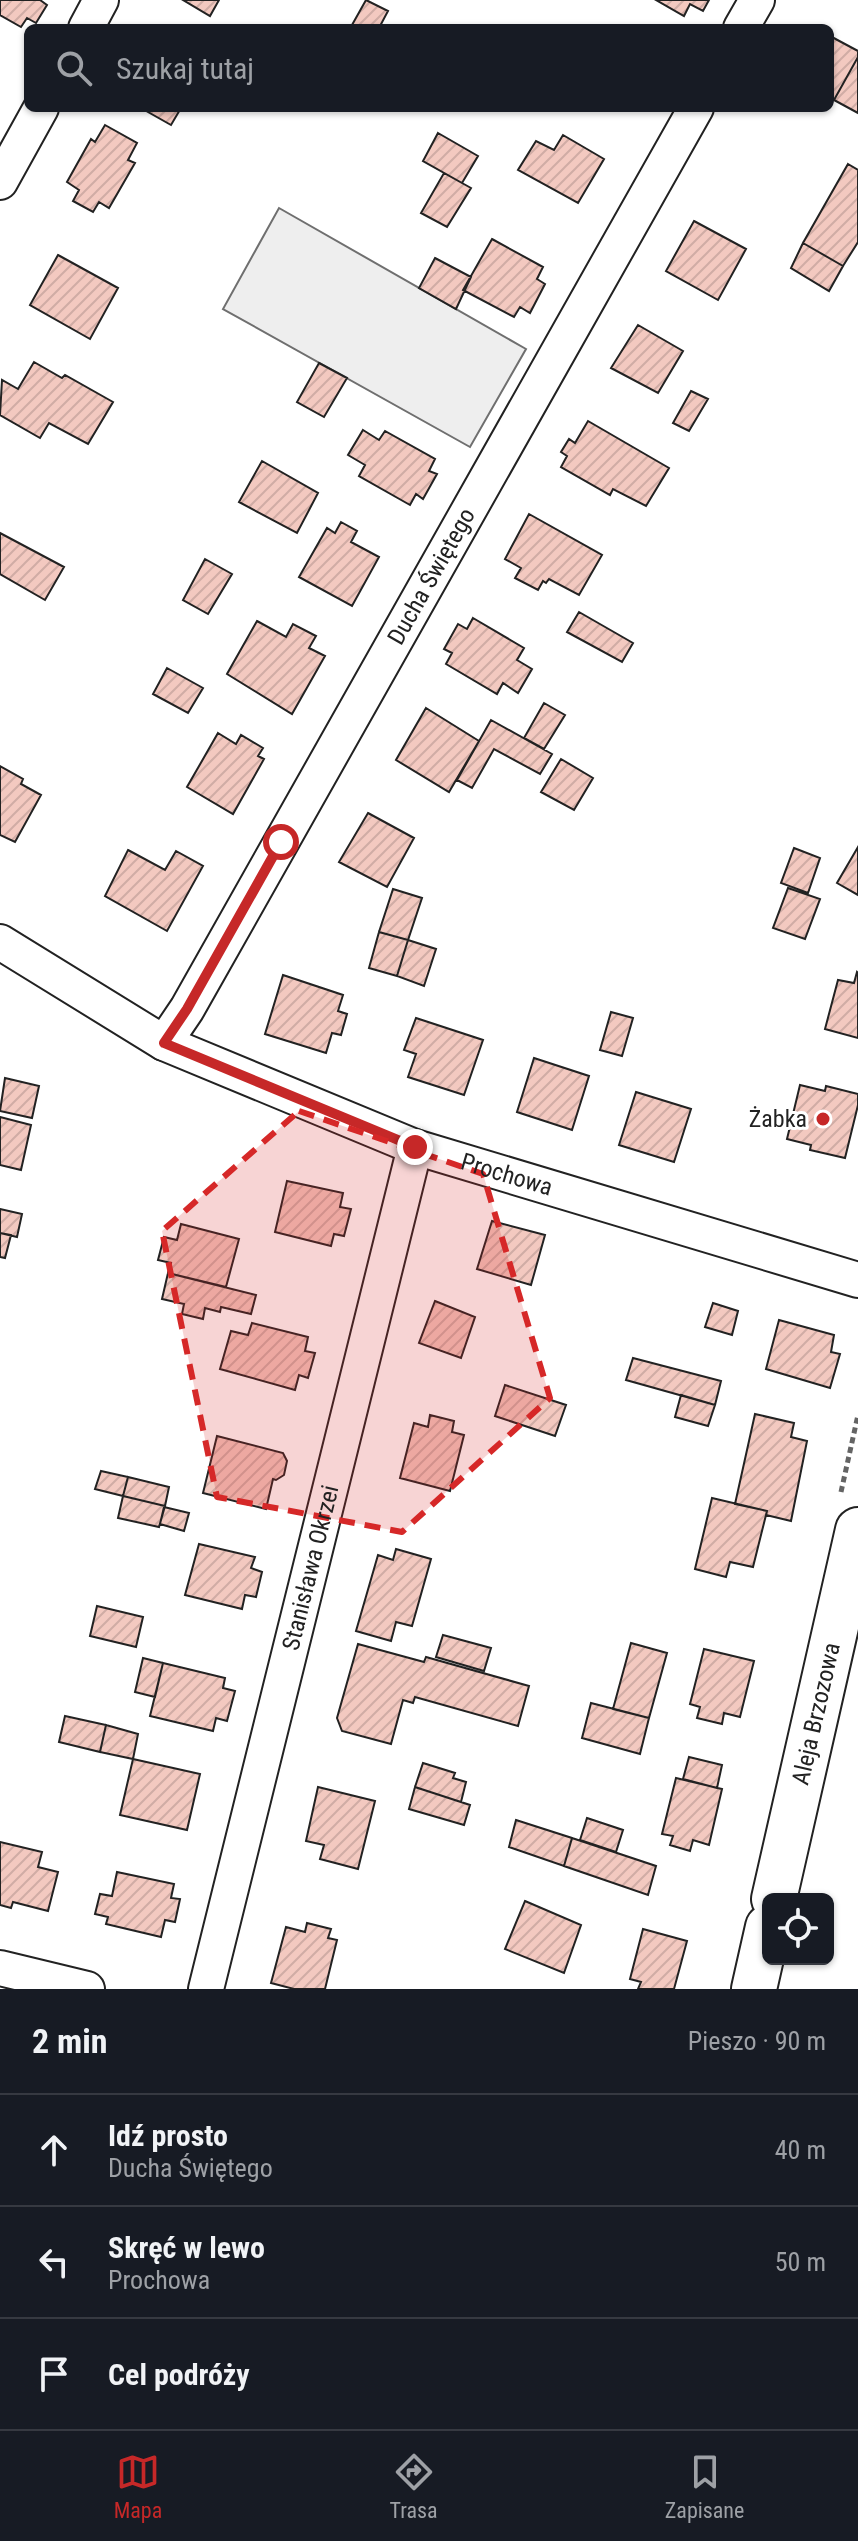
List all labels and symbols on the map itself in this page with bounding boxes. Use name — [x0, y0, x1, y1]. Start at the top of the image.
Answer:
street label: Ducha Świętego — [382, 503, 481, 649]
route start — [263, 824, 299, 860]
place label: Żabka — [749, 1105, 807, 1133]
marker: Żabka — [814, 1110, 832, 1128]
route end — [397, 1129, 433, 1165]
street label: Prochowa — [457, 1148, 556, 1201]
street label: Stanisława Okrzei — [277, 1482, 344, 1653]
street label: Aleja Brzozowa — [786, 1640, 846, 1788]

